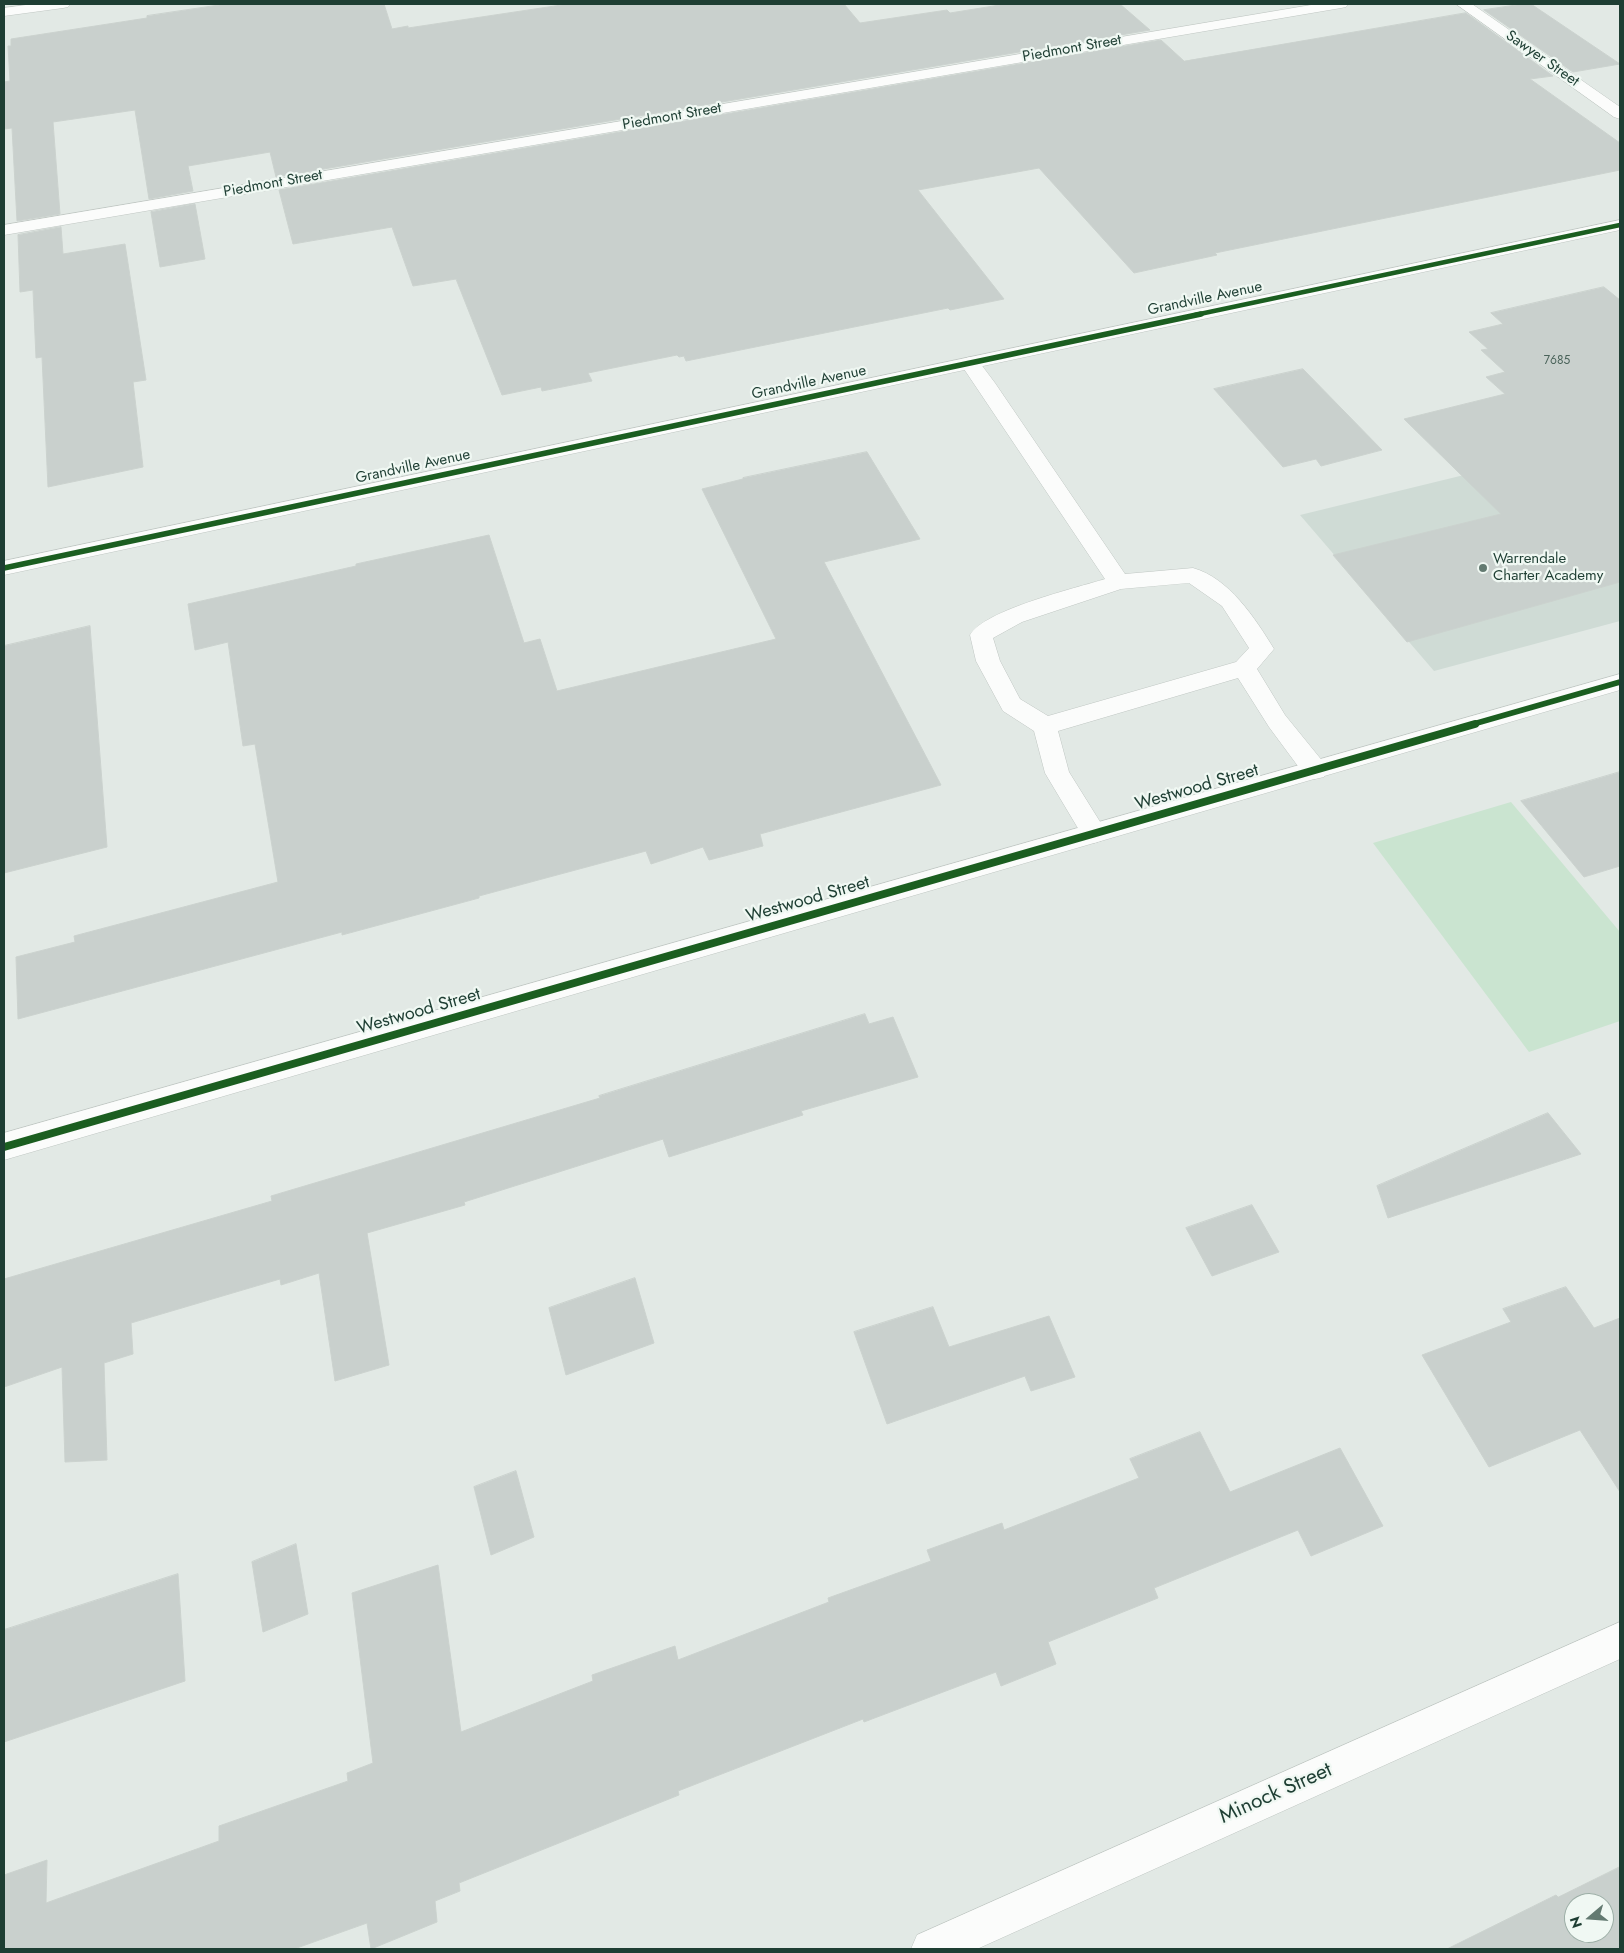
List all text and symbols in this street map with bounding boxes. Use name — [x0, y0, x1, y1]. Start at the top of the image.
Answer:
street label: Sawyer Street — [1502, 27, 1582, 91]
street label: Piedmont Street — [1021, 31, 1123, 67]
street label: Piedmont Street — [621, 99, 723, 135]
street label: Piedmont Street — [222, 166, 324, 202]
street label: Grandville Avenue — [1146, 278, 1264, 320]
house number: 7685 — [1544, 354, 1570, 368]
street label: Grandville Avenue — [750, 362, 868, 404]
street label: Grandville Avenue — [354, 446, 472, 488]
place label: Warrendale Charter Academy — [1493, 550, 1603, 585]
marker: Warrendale Charter Academy — [1477, 562, 1489, 574]
street label: Westwood Street — [1133, 760, 1261, 816]
street label: Westwood Street — [744, 872, 872, 928]
street label: Westwood Street — [355, 984, 483, 1040]
street label: Minock Street — [1216, 1758, 1336, 1830]
north arrow — [1564, 1893, 1614, 1943]
text: N — [1564, 1914, 1587, 1931]

